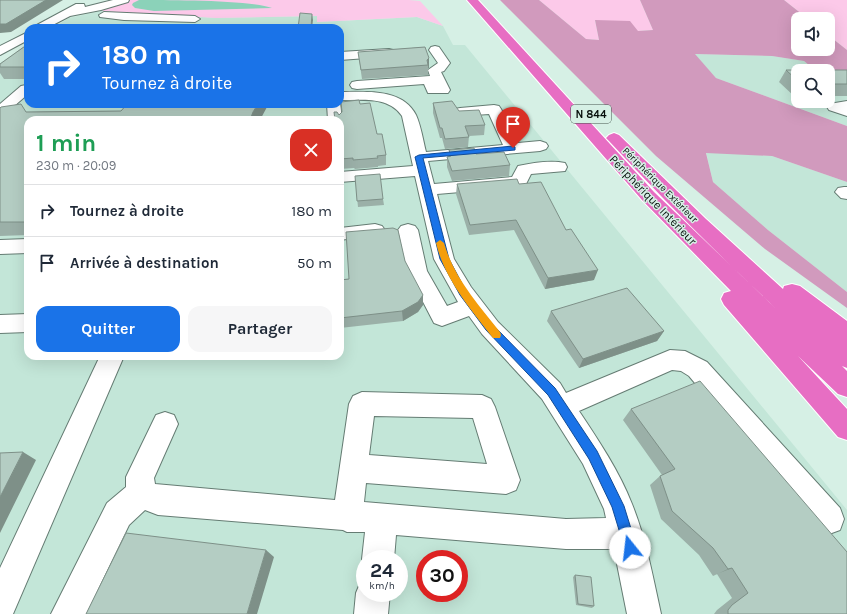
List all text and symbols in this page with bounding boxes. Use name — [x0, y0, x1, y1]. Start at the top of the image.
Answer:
map controls — [791, 12, 835, 108]
button: sound — [791, 12, 835, 56]
text: 180 m — [102, 38, 181, 71]
icon: right — [36, 40, 88, 92]
button: search — [791, 64, 835, 108]
text: Tournez à droite — [102, 72, 232, 94]
road number: N 844 — [571, 105, 611, 123]
pin — [496, 107, 530, 148]
icon: arrive — [502, 113, 524, 135]
text: 1 min — [36, 129, 96, 157]
button: close — [290, 129, 332, 171]
street label: Périphérique Extérieur — [620, 145, 700, 225]
street label: Périphérique Intérieur — [607, 152, 700, 248]
text: 230 m · 20:09 — [36, 158, 116, 173]
icon: right — [36, 200, 58, 222]
text: Tournez à droite — [70, 202, 184, 220]
text: 180 m — [291, 202, 332, 220]
icon: arrive — [36, 252, 58, 274]
text: Arrivée à destination — [70, 254, 219, 272]
text: 50 m — [297, 254, 332, 272]
button: Quitter — [36, 306, 180, 352]
button: Partager — [188, 306, 332, 352]
position arrow — [609, 527, 651, 569]
speed limit sign: 30 — [416, 550, 468, 602]
text: 24 — [370, 559, 394, 582]
text: km/h — [369, 580, 395, 592]

